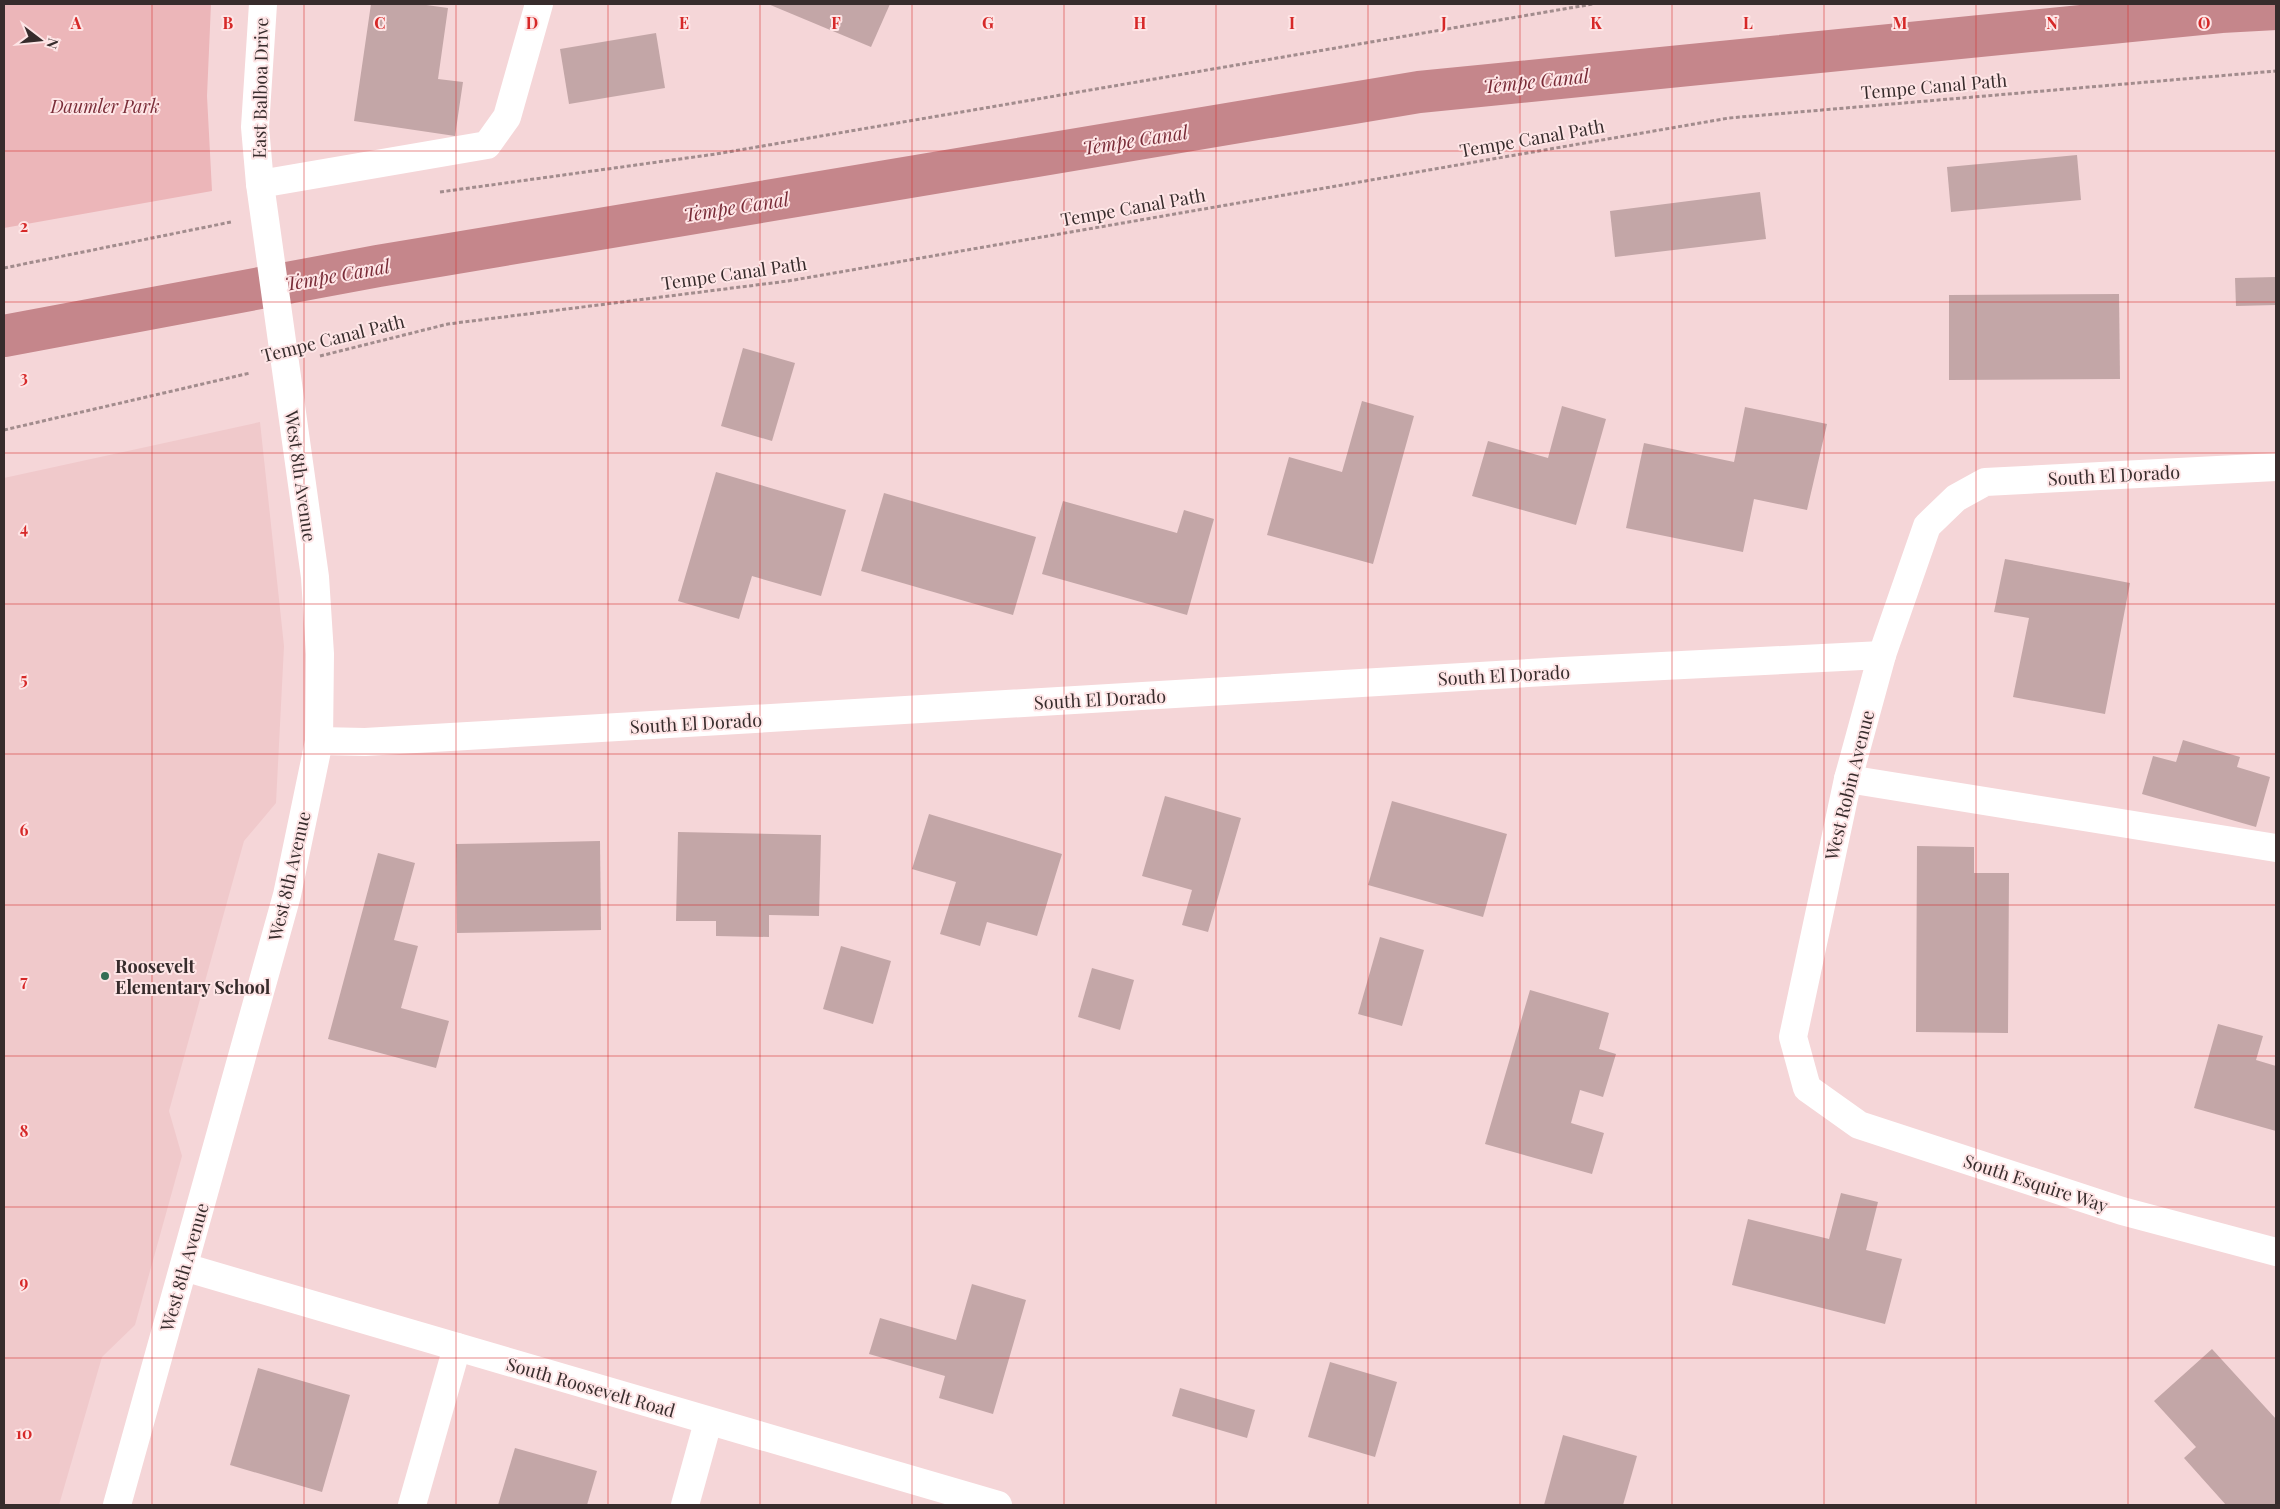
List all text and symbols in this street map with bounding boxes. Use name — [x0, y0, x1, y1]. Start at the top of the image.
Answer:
text: A — [70, 12, 82, 33]
text: B — [223, 12, 234, 33]
text: C — [374, 12, 386, 33]
text: D — [526, 12, 538, 33]
text: E — [679, 12, 689, 33]
text: F — [831, 12, 841, 33]
text: G — [982, 12, 994, 33]
text: H — [1134, 12, 1147, 33]
text: I — [1289, 12, 1295, 33]
text: J — [1440, 12, 1447, 33]
text: K — [1590, 12, 1602, 33]
text: L — [1743, 12, 1753, 33]
text: M — [1893, 12, 1908, 33]
text: N — [2046, 12, 2058, 33]
text: O — [2198, 12, 2210, 33]
north arrow — [15, 15, 65, 65]
street label: East Balboa Drive — [247, 17, 273, 159]
text: N — [42, 36, 64, 51]
water label: Tempe Canal — [1482, 61, 1591, 98]
street label: Tempe Canal Path — [1860, 68, 2008, 104]
park label: Daumler Park — [50, 94, 159, 118]
street label: Tempe Canal Path — [1458, 113, 1607, 163]
water label: Tempe Canal — [1081, 118, 1190, 160]
street label: Tempe Canal Path — [1059, 182, 1208, 232]
water label: Tempe Canal — [682, 185, 791, 227]
text: 2 — [20, 215, 28, 236]
street label: Tempe Canal Path — [660, 251, 809, 295]
water label: Tempe Canal — [283, 252, 392, 296]
street label: Tempe Canal Path — [259, 309, 407, 367]
text: 3 — [20, 366, 28, 387]
street label: West 8th Avenue — [280, 408, 322, 543]
street label: South El Dorado — [2047, 460, 2181, 490]
text: 4 — [20, 517, 28, 538]
street label: South El Dorado — [1437, 660, 1571, 690]
text: 5 — [20, 668, 28, 689]
street label: South El Dorado — [1033, 684, 1167, 714]
street label: South El Dorado — [629, 708, 763, 738]
street label: West Robin Avenue — [1819, 708, 1879, 863]
street label: West 8th Avenue — [262, 809, 316, 944]
text: 6 — [20, 819, 29, 840]
place label: Roosevelt Elementary School — [115, 954, 271, 999]
text: 7 — [20, 970, 28, 991]
marker: Roosevelt Elementary School — [99, 970, 111, 982]
text: 8 — [20, 1120, 29, 1141]
street label: South Esquire Way — [1961, 1148, 2111, 1218]
street label: West 8th Avenue — [154, 1200, 214, 1335]
text: 9 — [20, 1271, 29, 1292]
street label: South Roosevelt Road — [504, 1351, 679, 1423]
text: 10 — [16, 1422, 32, 1443]

